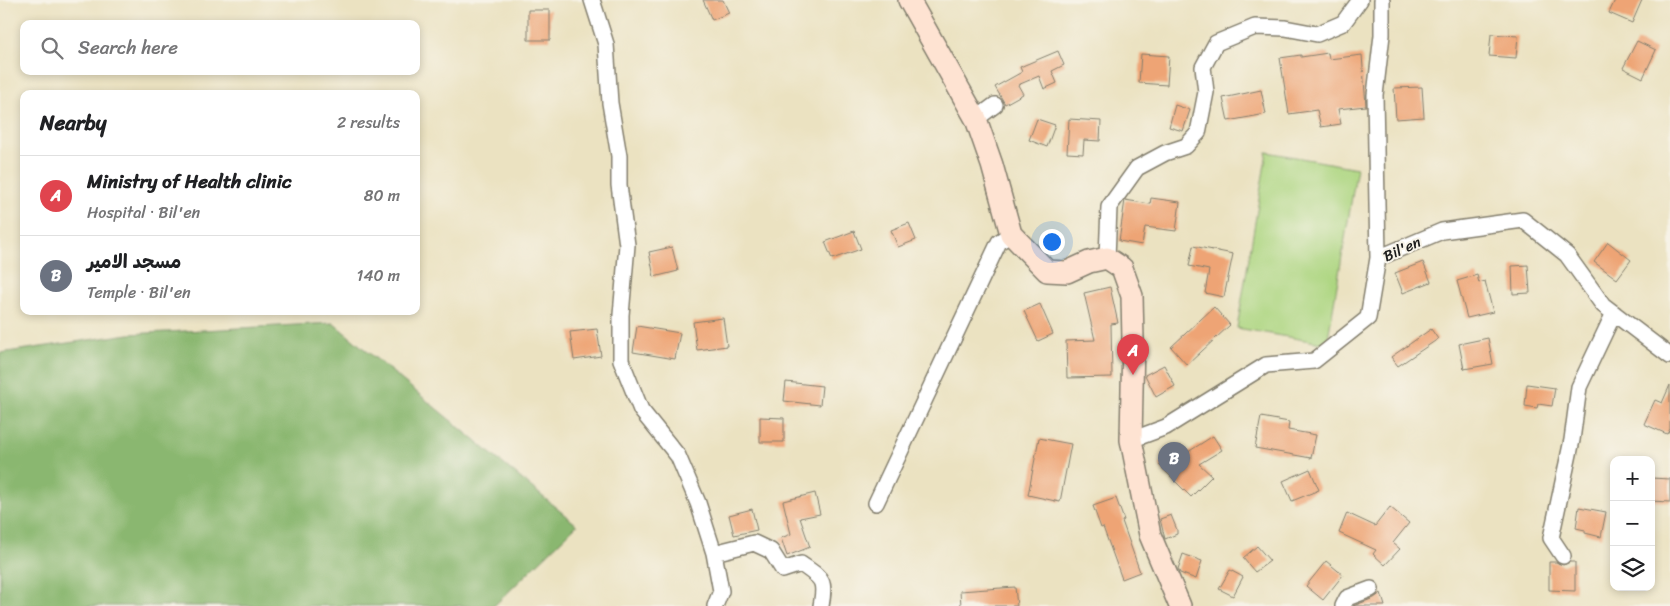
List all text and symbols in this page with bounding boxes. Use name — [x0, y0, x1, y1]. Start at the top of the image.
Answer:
search box — [20, 20, 420, 75]
text: Search here — [78, 31, 178, 64]
icon: search — [38, 34, 66, 62]
text: Nearby — [40, 104, 106, 142]
text: 2 results — [337, 108, 400, 137]
text: Ministry of Health clinic — [87, 165, 291, 198]
text: A — [51, 181, 61, 210]
text: 80 m — [364, 181, 400, 210]
text: Hospital · Bil'en — [87, 198, 200, 227]
your location — [1039, 229, 1065, 255]
street label: Bil'en — [1379, 229, 1425, 269]
text: مسجد الامير — [87, 245, 181, 278]
text: B — [51, 261, 61, 290]
text: 140 m — [357, 261, 400, 290]
text: Temple · Bil'en — [87, 278, 191, 307]
pin: A — [1117, 334, 1149, 375]
pin: B — [1158, 442, 1190, 483]
map controls — [1610, 456, 1655, 591]
button: + — [1610, 456, 1655, 501]
button: − — [1610, 501, 1655, 546]
button: layers — [1610, 546, 1655, 591]

